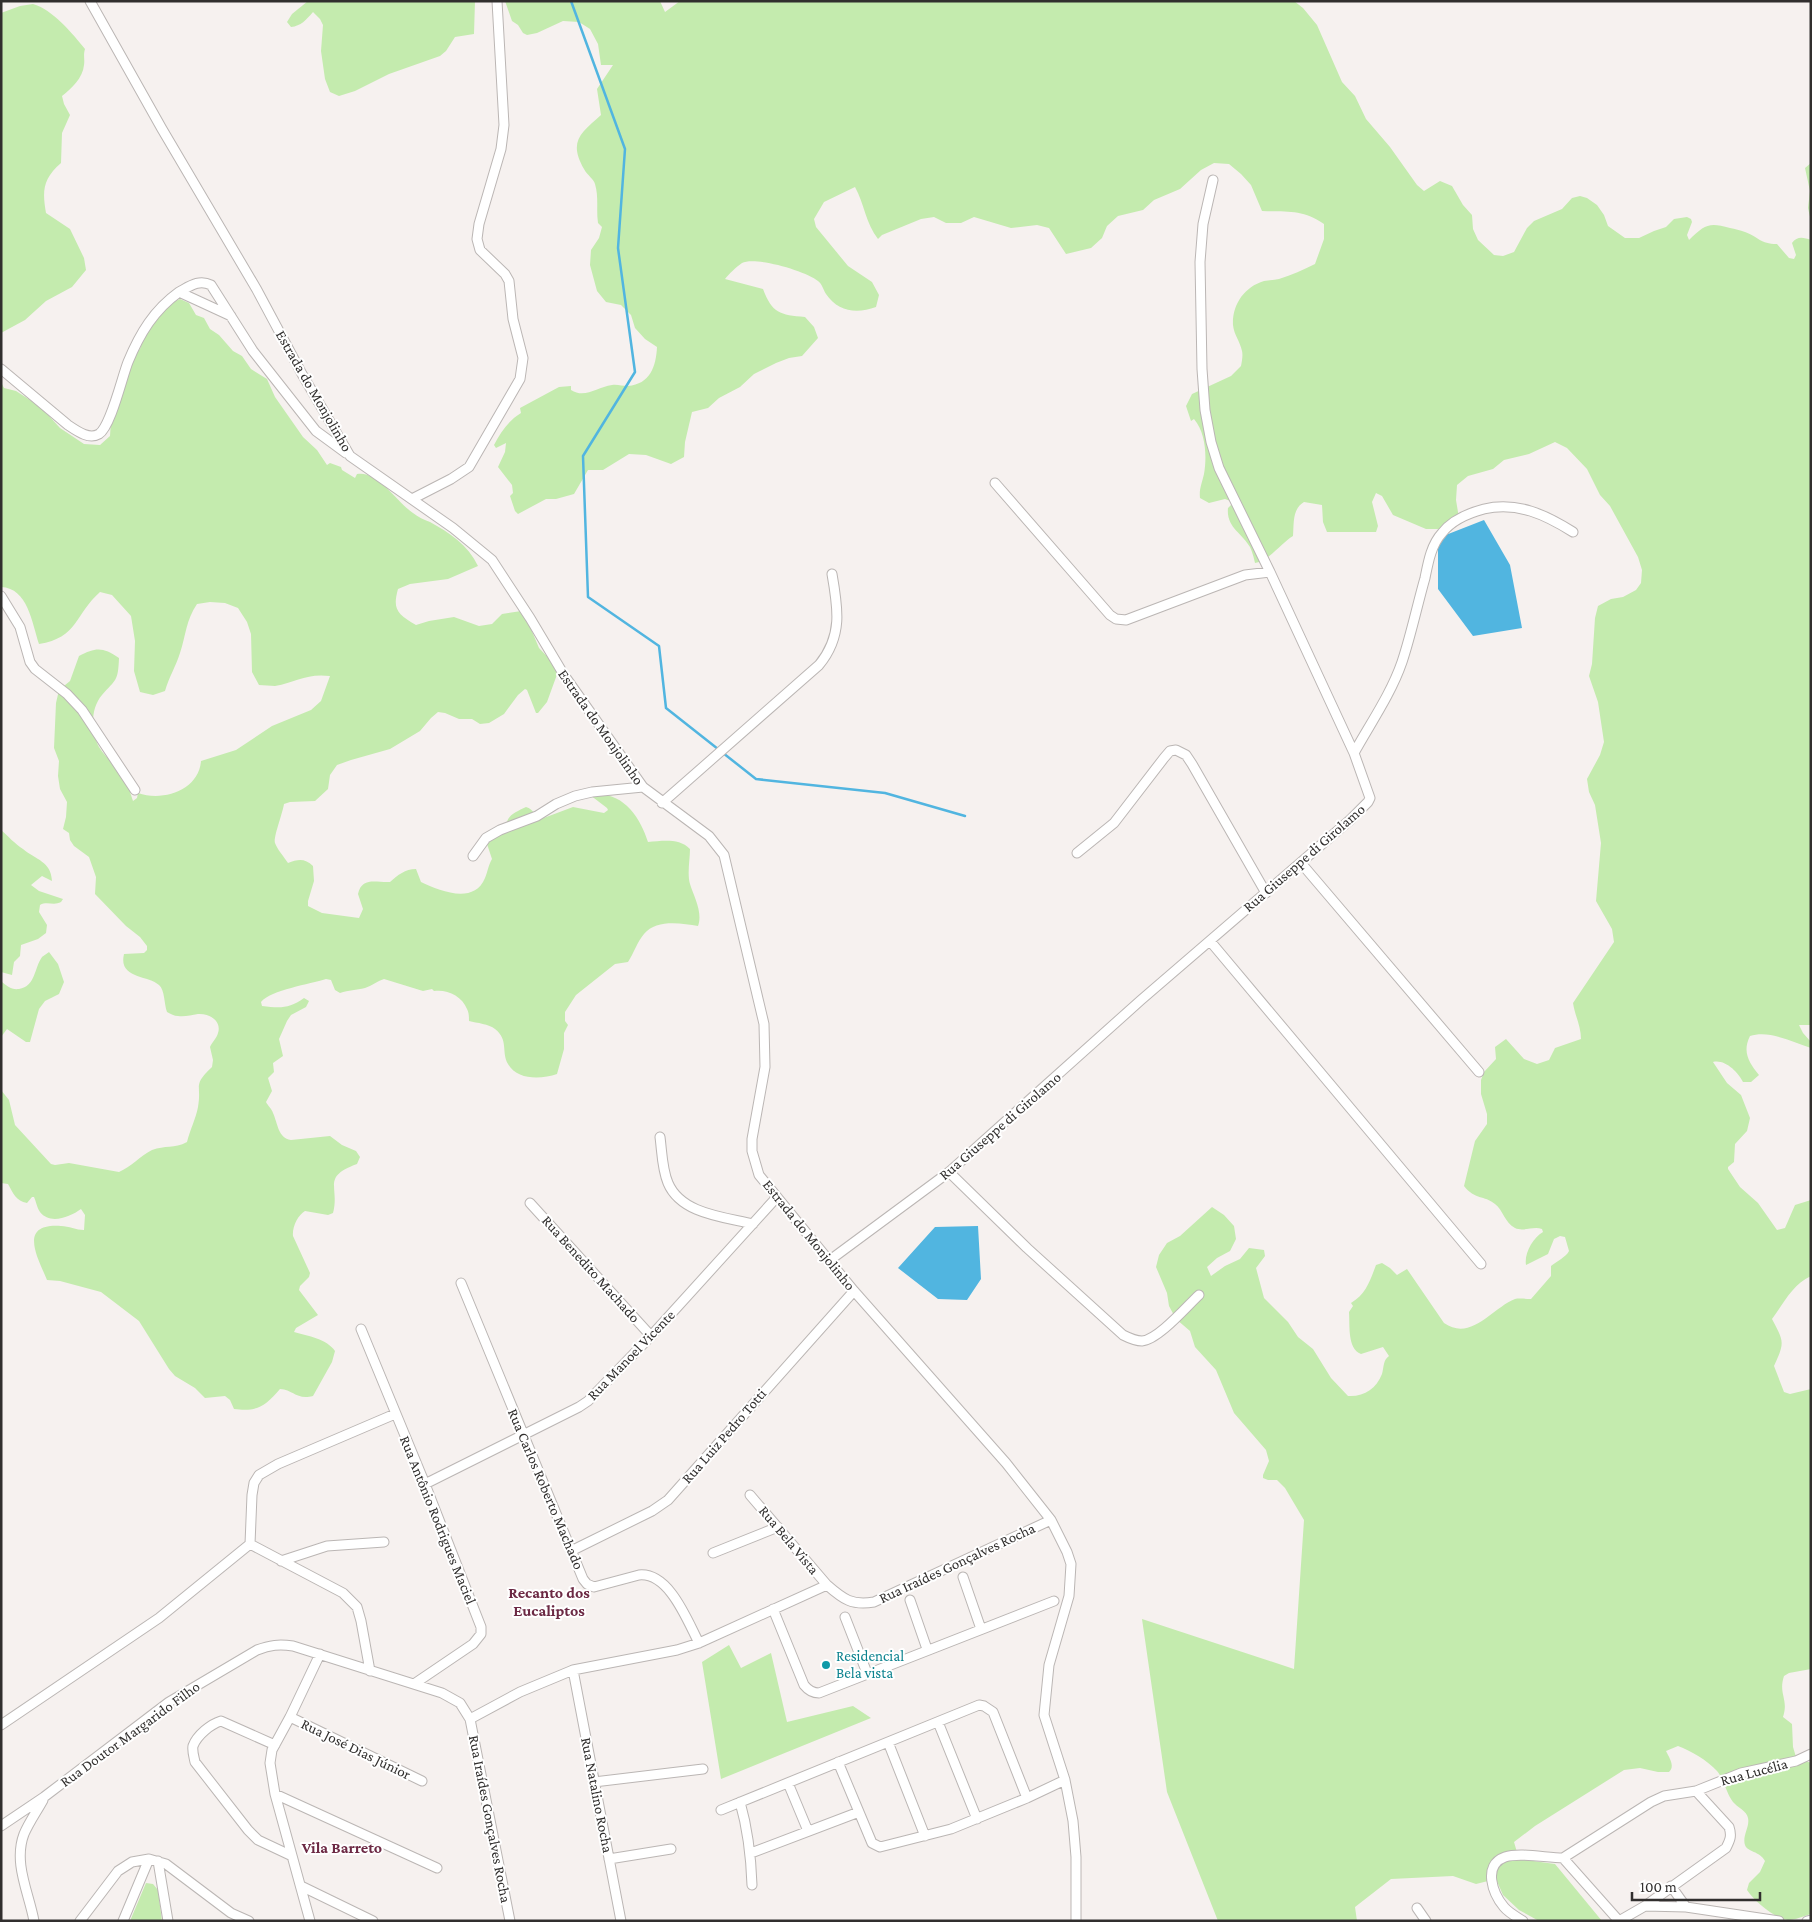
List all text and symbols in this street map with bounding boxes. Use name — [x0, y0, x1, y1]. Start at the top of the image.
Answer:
street label: Estrada do Monjolinho — [272, 328, 355, 455]
street label: Estrada do Monjolinho — [554, 666, 647, 788]
street label: Rua Giuseppe di Girolamo — [1240, 801, 1369, 916]
street label: Rua Giuseppe di Girolamo — [936, 1069, 1065, 1184]
street label: Estrada do Monjolinho — [759, 1177, 858, 1294]
street label: Rua Benedito Machado — [539, 1212, 643, 1326]
street label: Rua Manoel Vicente — [584, 1307, 678, 1403]
street label: Rua Luiz Pedro Totti — [679, 1385, 769, 1487]
street label: Rua Carlos Roberto Machado — [505, 1406, 587, 1572]
street label: Rua Antônio Rodrigues Maciel — [396, 1433, 479, 1607]
street label: Rua Bela Vista — [756, 1503, 822, 1577]
street label: Rua Iraídes Gonçalves Rocha — [876, 1520, 1038, 1607]
district label: Recanto dos Eucaliptos — [508, 1584, 590, 1619]
place label: Residencial Bela vista — [836, 1648, 904, 1681]
marker: Residencial Bela vista — [820, 1659, 832, 1671]
street label: Rua Doutor Margarido Filho — [57, 1678, 203, 1791]
street label: Rua José Dias Júnior — [298, 1716, 414, 1784]
street label: Rua Iraídes Gonçalves Rocha — [465, 1734, 514, 1904]
street label: Rua Natalino Rocha — [578, 1736, 616, 1854]
street label: Rua Lucélia — [1719, 1755, 1789, 1789]
district label: Vila Barreto — [301, 1839, 382, 1856]
scale bar — [1632, 1870, 1760, 1902]
text: 100 m — [1640, 1879, 1677, 1895]

